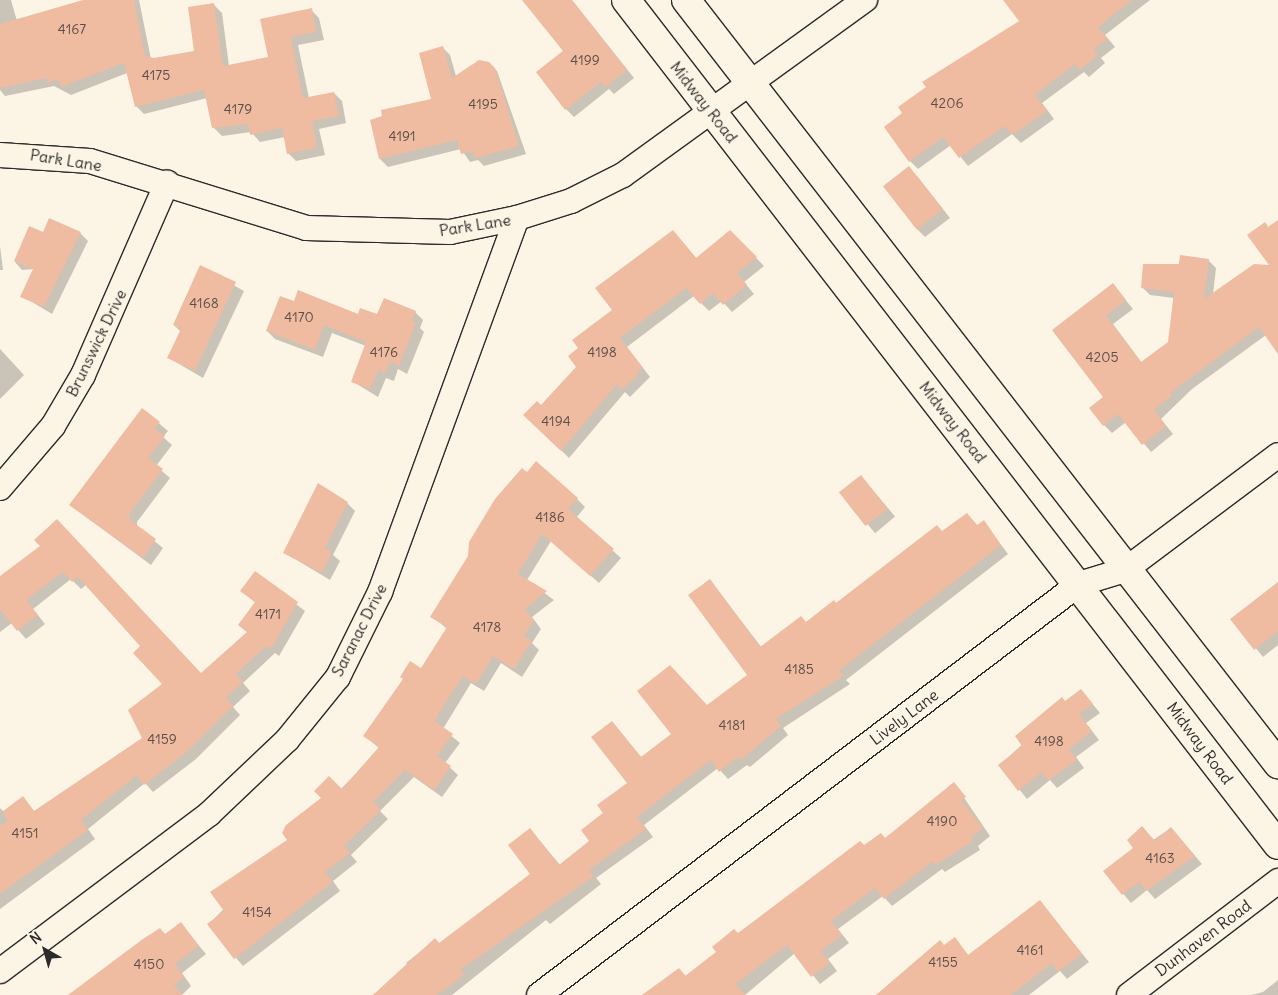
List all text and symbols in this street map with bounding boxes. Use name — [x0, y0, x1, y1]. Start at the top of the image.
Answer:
house number: 4167 — [58, 21, 86, 37]
house number: 4199 — [570, 52, 600, 68]
street label: Midway Road — [666, 57, 742, 147]
house number: 4175 — [142, 67, 170, 83]
house number: 4206 — [930, 95, 964, 111]
house number: 4195 — [468, 96, 498, 112]
house number: 4179 — [224, 101, 252, 117]
house number: 4191 — [388, 128, 416, 144]
street label: Park Lane — [29, 145, 103, 175]
street label: Park Lane — [438, 210, 512, 240]
street label: Brunswick Drive — [62, 286, 130, 400]
house number: 4168 — [189, 295, 219, 311]
house number: 4170 — [284, 309, 314, 325]
house number: 4176 — [370, 344, 398, 360]
house number: 4198 — [587, 344, 617, 360]
house number: 4205 — [1085, 349, 1119, 365]
street label: Midway Road — [915, 377, 991, 467]
house number: 4194 — [541, 413, 571, 429]
house number: 4186 — [535, 509, 565, 525]
street label: Saranac Drive — [327, 580, 391, 680]
house number: 4171 — [255, 606, 281, 622]
house number: 4178 — [473, 619, 501, 635]
house number: 4185 — [784, 661, 814, 677]
street label: Lively Lane — [866, 685, 942, 749]
street label: Midway Road — [1163, 698, 1237, 788]
house number: 4181 — [718, 717, 746, 733]
house number: 4159 — [147, 731, 177, 747]
house number: 4198 — [1034, 733, 1064, 749]
house number: 4190 — [927, 813, 957, 829]
house number: 4151 — [11, 825, 39, 841]
house number: 4163 — [1145, 850, 1175, 866]
street label: Dunhaven Road — [1151, 896, 1255, 980]
house number: 4154 — [242, 904, 272, 920]
north arrow — [20, 925, 70, 975]
text: N — [26, 928, 45, 948]
house number: 4161 — [1016, 942, 1044, 958]
house number: 4155 — [928, 954, 958, 970]
house number: 4150 — [134, 956, 164, 972]

